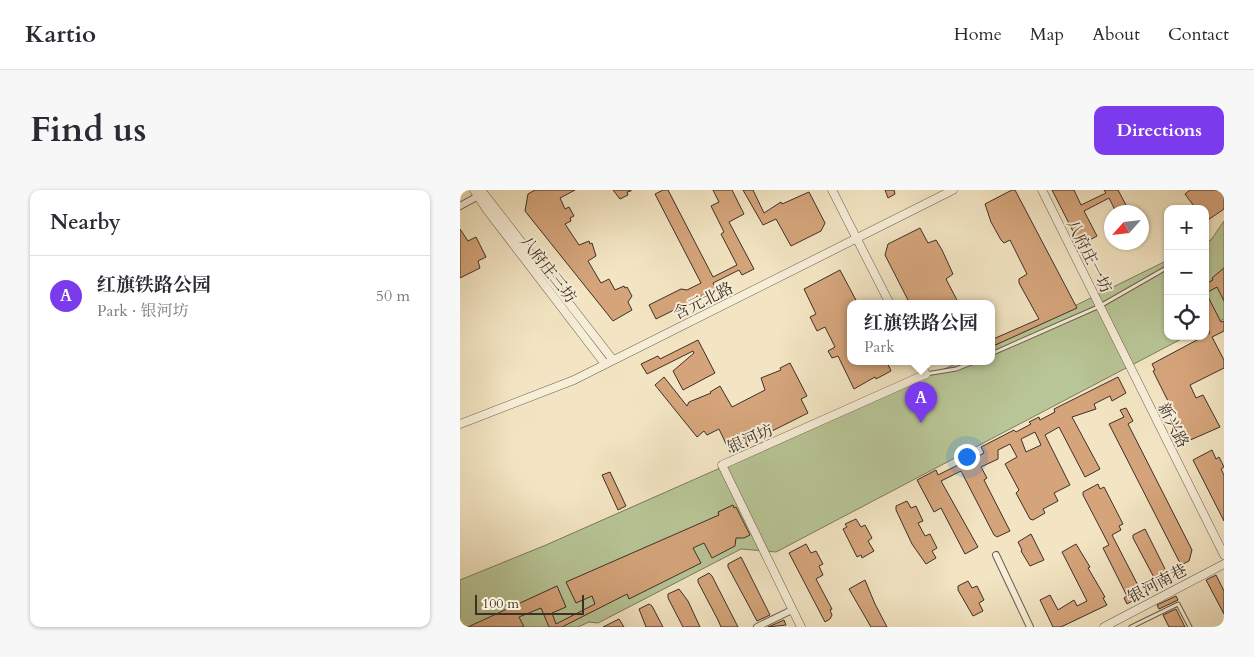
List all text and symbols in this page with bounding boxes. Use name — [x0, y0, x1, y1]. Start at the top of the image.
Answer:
text: Kartio — [25, 18, 96, 51]
text: Home — [954, 22, 1002, 47]
text: Map — [1030, 22, 1064, 47]
text: About — [1092, 22, 1140, 47]
text: Contact — [1168, 22, 1229, 47]
text: Find us — [30, 106, 146, 154]
button: Directions — [1094, 106, 1224, 155]
north arrow — [1104, 205, 1149, 250]
map controls — [1164, 205, 1209, 340]
button: + — [1164, 205, 1209, 250]
text: Nearby — [50, 208, 121, 237]
street label: 八府庄一坊 — [1061, 216, 1117, 297]
street label: 八府庄三坊 — [515, 231, 582, 308]
button: − — [1164, 250, 1209, 295]
text: 红旗铁路公园 — [97, 272, 211, 298]
street label: 含元北路 — [670, 277, 737, 325]
text: A — [60, 285, 72, 307]
text: 50 m — [376, 285, 410, 307]
button: locate — [1164, 295, 1209, 340]
text: Park · 银河坊 — [97, 300, 188, 322]
popup — [847, 300, 995, 365]
text: 红旗铁路公园 — [864, 310, 978, 336]
text: Park — [864, 336, 895, 358]
pin: A — [905, 382, 937, 423]
street label: 新兴路 — [1152, 399, 1194, 452]
street label: 银河坊 — [724, 419, 777, 459]
your location — [954, 444, 980, 470]
street label: 银河南巷 — [1124, 559, 1191, 609]
scale bar — [475, 592, 584, 615]
text: 100 m — [482, 594, 519, 613]

